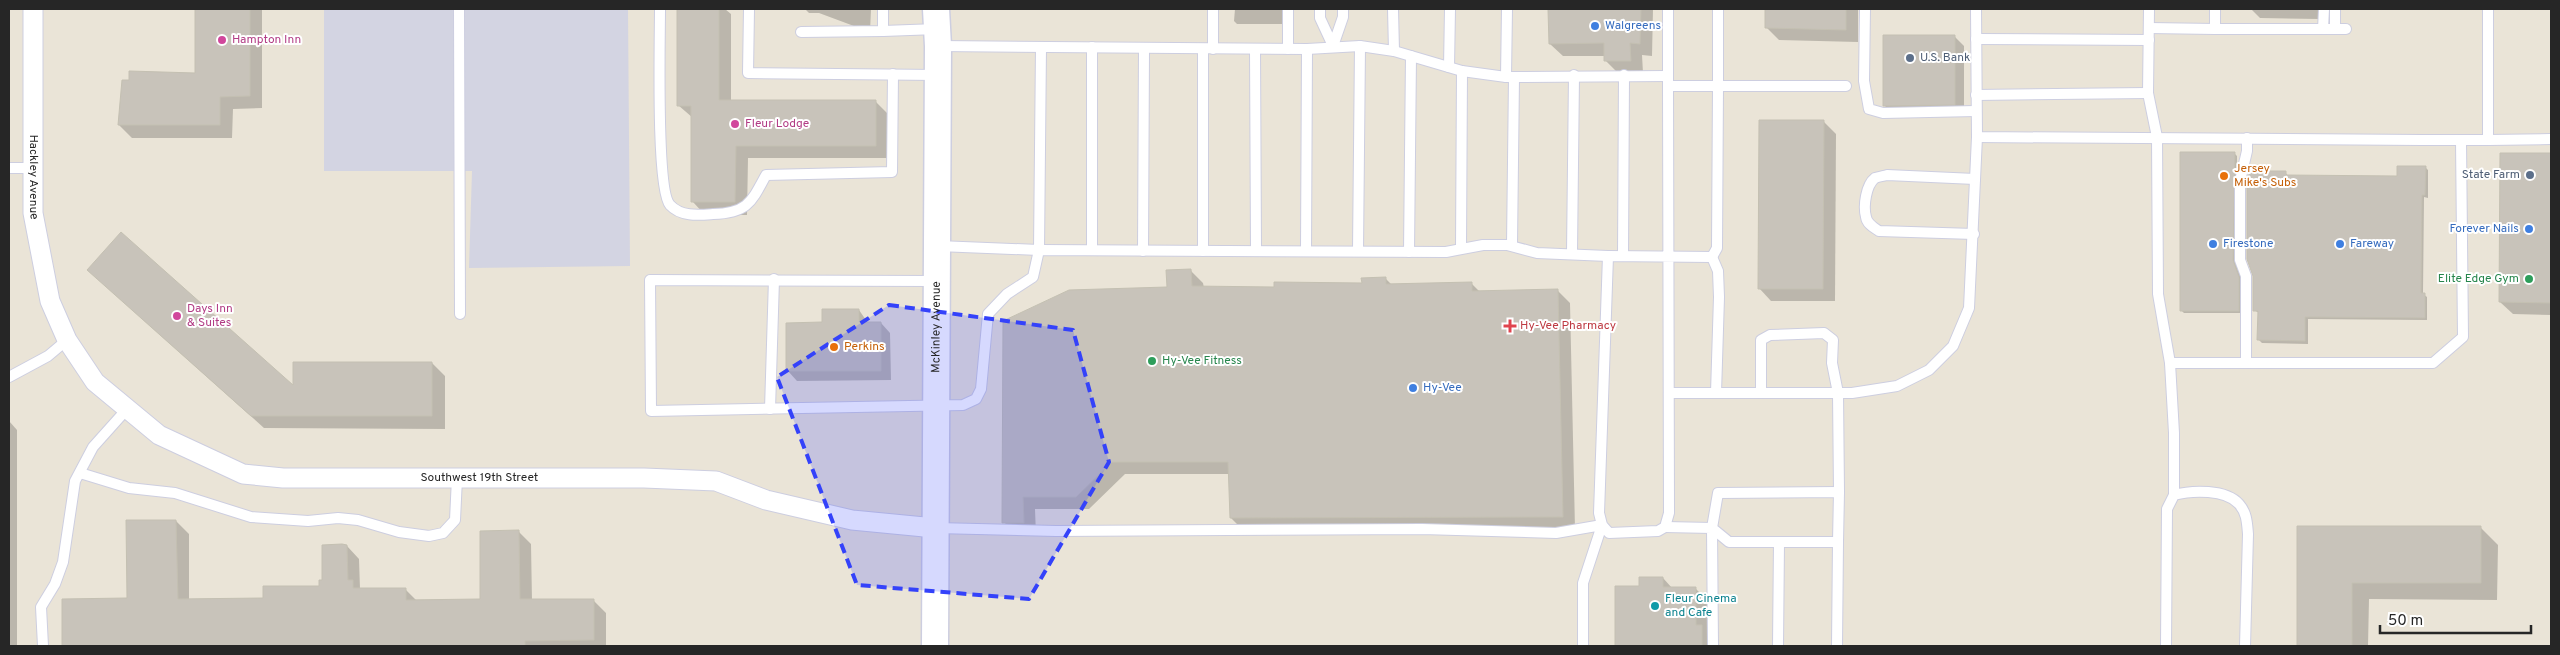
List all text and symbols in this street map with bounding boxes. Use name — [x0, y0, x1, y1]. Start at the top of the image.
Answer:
place label: Walgreens — [1605, 18, 1661, 34]
marker: Walgreens — [1589, 20, 1601, 32]
place label: Hampton Inn — [232, 32, 301, 48]
marker: Hampton Inn — [216, 34, 228, 46]
place label: U.S. Bank — [1920, 50, 1970, 66]
marker: U.S. Bank — [1904, 52, 1916, 64]
place label: Fleur Lodge — [745, 116, 809, 132]
marker: Fleur Lodge — [729, 118, 741, 130]
street label: Hackley Avenue — [25, 134, 42, 221]
place label: Jersey Mike's Subs — [2234, 161, 2296, 191]
place label: State Farm — [2462, 167, 2520, 183]
marker: State Farm — [2524, 169, 2536, 181]
marker: Jersey Mike's Subs — [2218, 170, 2230, 182]
place label: Forever Nails — [2450, 221, 2519, 237]
marker: Forever Nails — [2523, 223, 2535, 235]
place label: Firestone — [2223, 236, 2273, 252]
place label: Fareway — [2350, 236, 2394, 252]
marker: Firestone — [2207, 238, 2219, 250]
marker: Fareway — [2334, 238, 2346, 250]
place label: Elite Edge Gym — [2438, 271, 2519, 287]
marker: Elite Edge Gym — [2523, 273, 2535, 285]
street label: McKinley Avenue — [928, 281, 945, 373]
place label: Days Inn & Suites — [187, 301, 233, 331]
marker: Days Inn & Suites — [171, 310, 183, 322]
place label: Hy-Vee Pharmacy — [1520, 318, 1616, 334]
marker: Hy-Vee Pharmacy — [1504, 320, 1516, 332]
place label: Perkins — [844, 339, 885, 355]
marker: Perkins — [828, 341, 840, 353]
place label: Hy-Vee Fitness — [1162, 353, 1242, 369]
marker: Hy-Vee Fitness — [1146, 355, 1158, 367]
place label: Hy-Vee — [1423, 380, 1462, 396]
marker: Hy-Vee — [1407, 382, 1419, 394]
street label: Southwest 19th Street — [421, 470, 538, 486]
place label: Fleur Cinema and Cafe — [1665, 591, 1737, 621]
marker: Fleur Cinema and Cafe — [1649, 600, 1661, 612]
scale bar — [2380, 602, 2531, 634]
text: 50 m — [2388, 612, 2423, 631]

